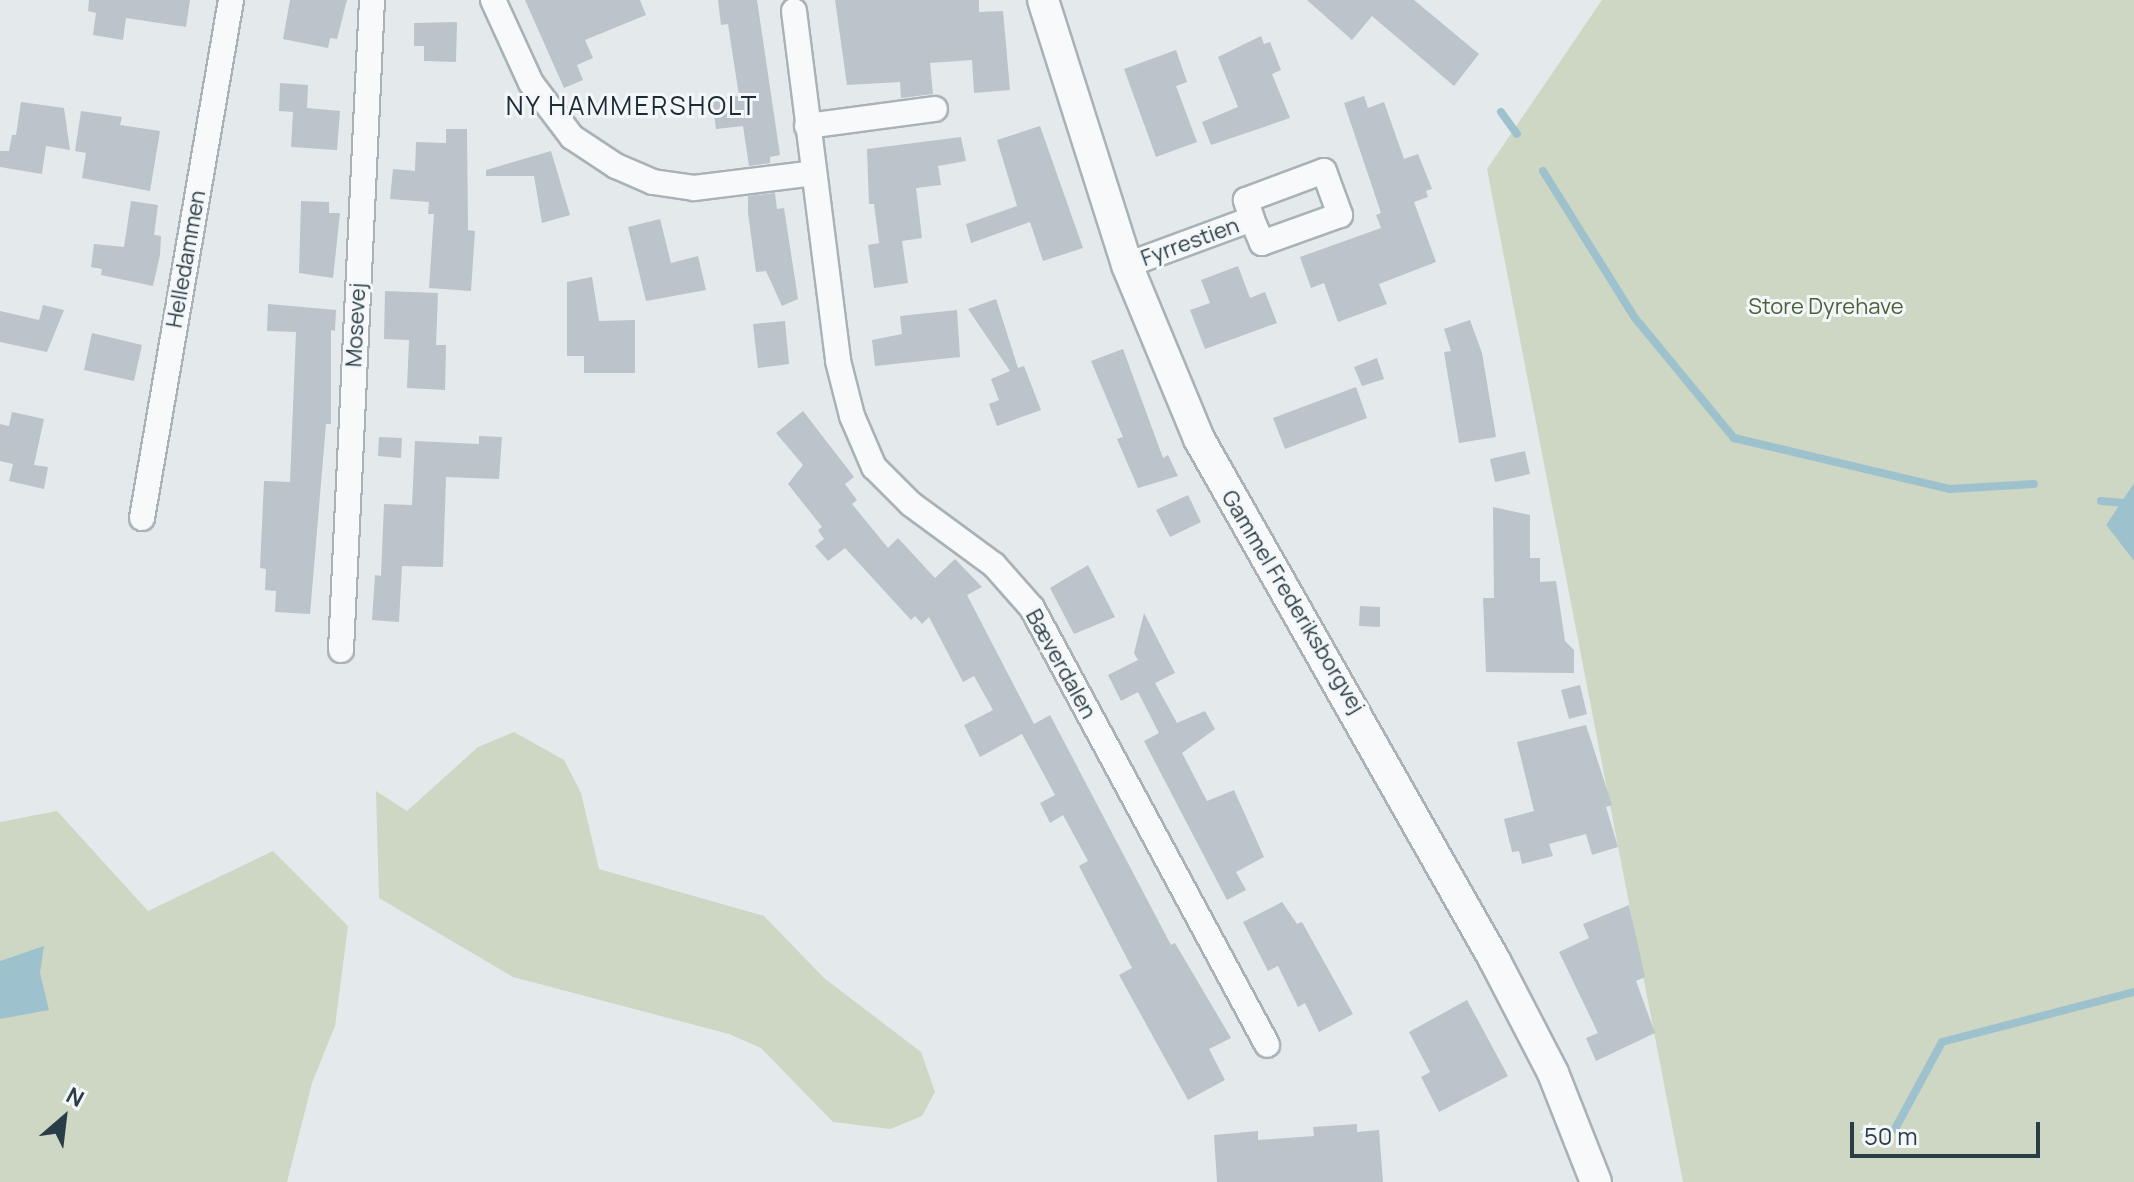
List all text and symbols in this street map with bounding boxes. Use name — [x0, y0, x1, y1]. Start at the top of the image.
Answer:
district label: NY HAMMERSHOLT — [505, 90, 759, 122]
street label: Helledammen — [161, 188, 211, 330]
street label: Fyrrestien — [1137, 212, 1243, 272]
street label: Mosevej — [341, 282, 371, 368]
park label: Store Dyrehave — [1748, 294, 1904, 320]
street label: Gammel Frederiksborgvej — [1216, 486, 1370, 718]
street label: Bæverdalen — [1020, 605, 1102, 723]
north arrow — [24, 1078, 104, 1158]
text: N — [61, 1080, 89, 1114]
scale bar — [1854, 1106, 2044, 1156]
text: 50 m — [1864, 1119, 1918, 1152]

